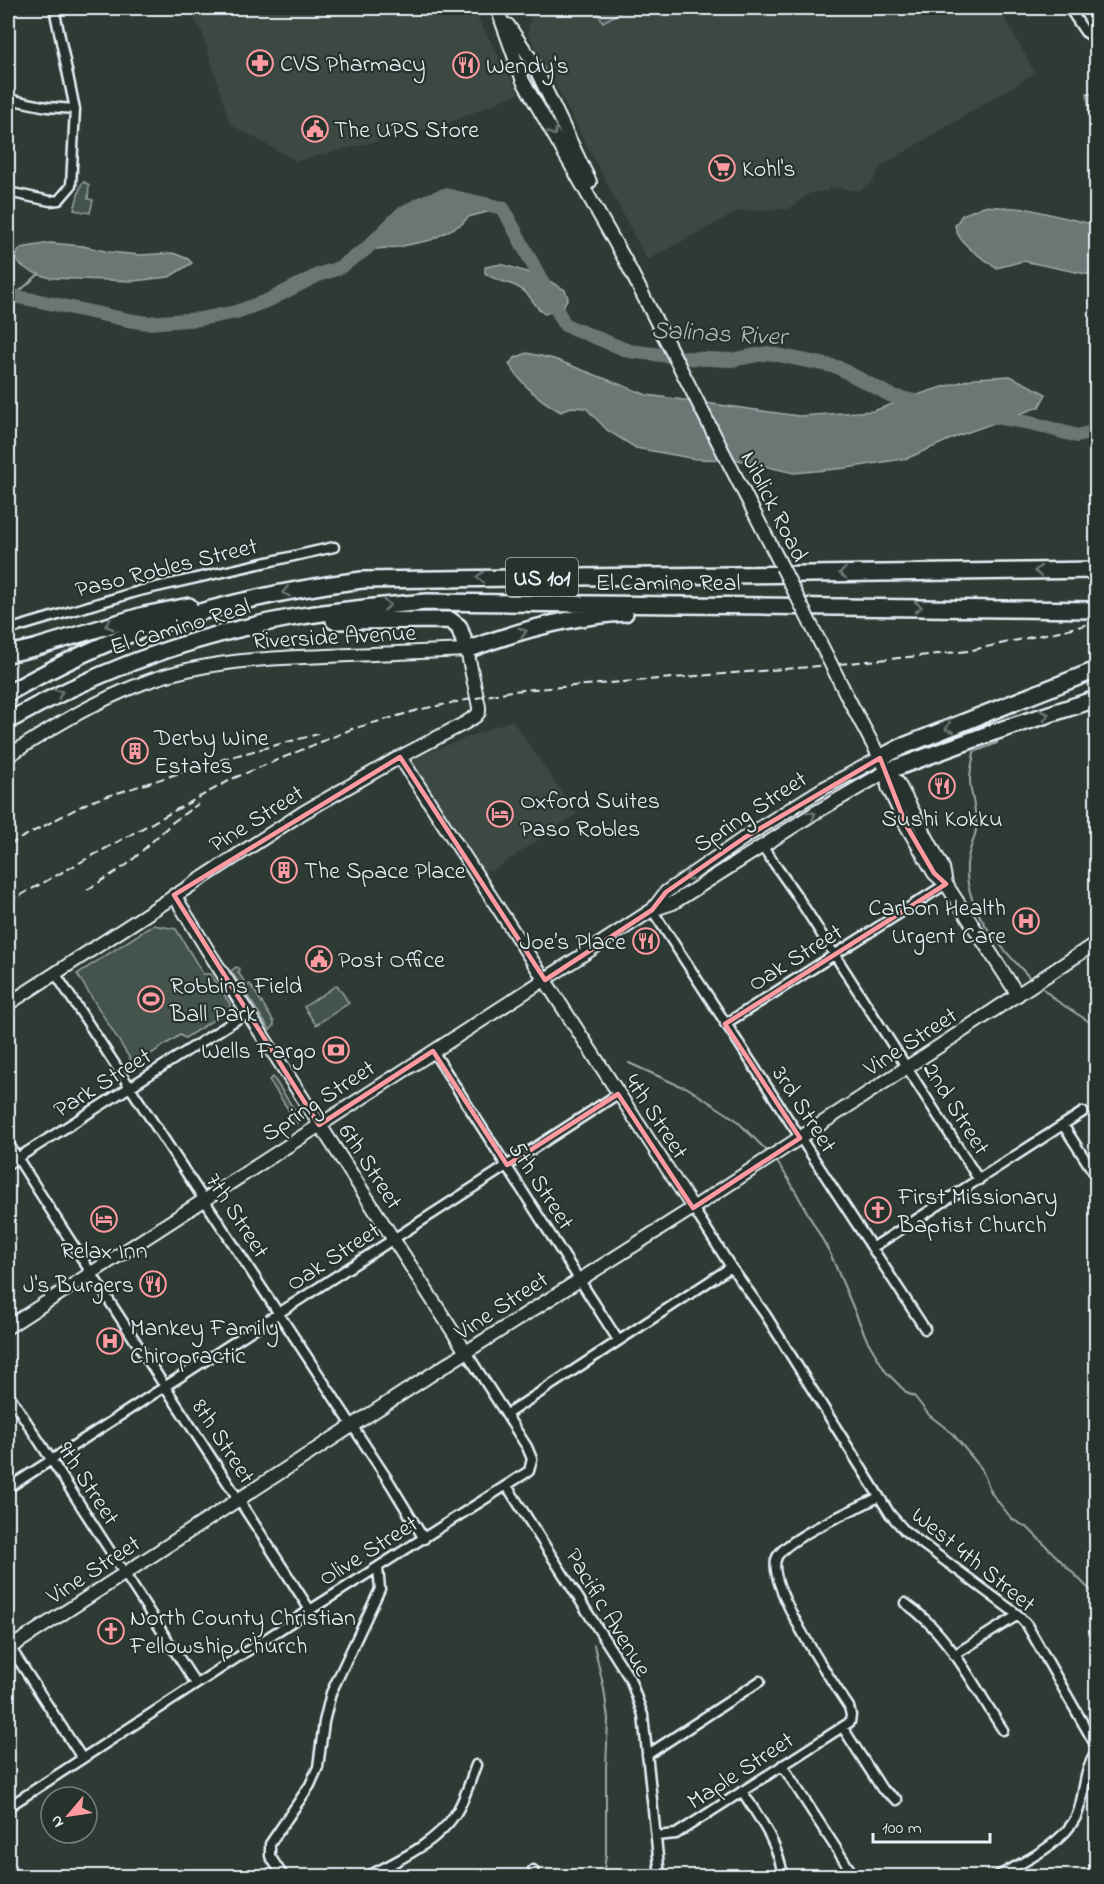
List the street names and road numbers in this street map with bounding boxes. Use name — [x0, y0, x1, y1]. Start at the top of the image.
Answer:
street label: Niblick Road — [730, 446, 816, 569]
street label: Paso Robles Street — [72, 530, 261, 609]
road number: US 101 — [506, 558, 578, 596]
street label: El Camino Real — [596, 567, 740, 602]
street label: El Camino Real — [106, 590, 255, 666]
street label: Riverside Avenue — [251, 617, 417, 660]
street label: Spring Street — [688, 763, 815, 863]
street label: Pine Street — [203, 777, 311, 863]
street label: Oak Street — [742, 916, 850, 1002]
street label: Vine Street — [857, 1000, 965, 1087]
street label: Park Street — [47, 1040, 159, 1128]
street label: Spring Street — [256, 1052, 383, 1152]
street label: 2nd Street — [913, 1056, 997, 1163]
street label: 3rd Street — [762, 1060, 844, 1161]
street label: 4th Street — [614, 1068, 696, 1167]
street label: 6th Street — [328, 1117, 410, 1217]
street label: 5th Street — [498, 1135, 582, 1238]
street label: 7th Street — [195, 1167, 277, 1266]
street label: Oak Street — [280, 1215, 388, 1302]
street label: Vine Street — [448, 1264, 556, 1351]
street label: 8th Street — [181, 1393, 262, 1492]
street label: 9th Street — [47, 1436, 127, 1533]
street label: West 4th Street — [903, 1500, 1042, 1622]
street label: Olive Street — [313, 1508, 426, 1596]
street label: Vine Street — [40, 1528, 148, 1615]
street label: Pacific Avenue — [555, 1542, 659, 1684]
street label: Maple Street — [681, 1724, 802, 1820]

